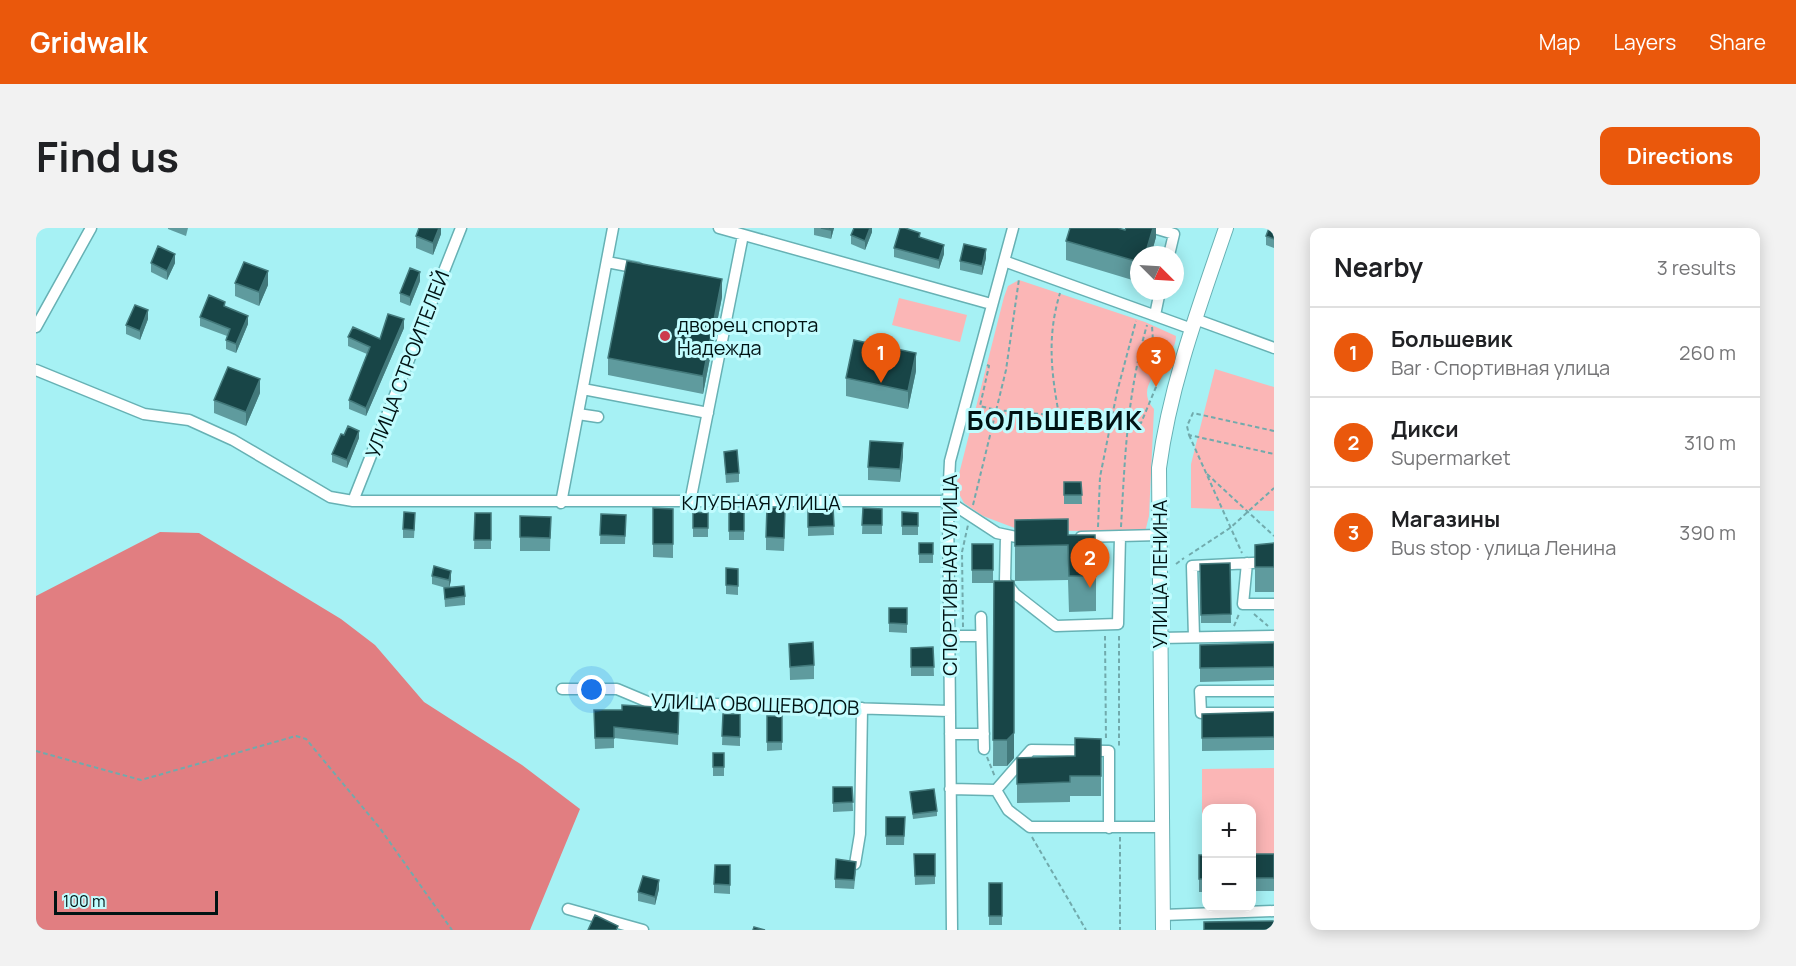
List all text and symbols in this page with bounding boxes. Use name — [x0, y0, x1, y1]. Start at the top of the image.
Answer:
text: Gridwalk — [30, 23, 147, 61]
text: Map — [1539, 28, 1580, 56]
text: Layers — [1613, 28, 1676, 56]
text: Share — [1709, 28, 1766, 56]
text: Find us — [36, 127, 179, 185]
button: Directions — [1600, 127, 1760, 185]
north arrow — [1130, 246, 1184, 300]
text: Nearby — [1334, 249, 1423, 285]
text: 3 results — [1657, 254, 1736, 281]
street label: УЛИЦА СТРОИТЕЛЕЙ — [359, 266, 455, 462]
place label: дворец спорта Надежда — [677, 311, 818, 361]
text: Большевик — [1391, 324, 1512, 354]
marker: дворец спорта Надежда — [658, 329, 672, 343]
pin: 1 — [862, 334, 900, 383]
pin: 3 — [1136, 338, 1176, 387]
text: 1 — [1349, 339, 1358, 366]
text: 260 m — [1679, 339, 1736, 366]
text: Bar · Спортивная улица — [1391, 354, 1610, 381]
district label: БОЛЬШЕВИК — [967, 402, 1143, 438]
text: Дикси — [1391, 414, 1459, 444]
text: 2 — [1348, 429, 1359, 456]
text: 310 m — [1684, 429, 1736, 456]
text: Supermarket — [1391, 444, 1511, 471]
street label: СПОРТИВНАЯ УЛИЦА — [936, 474, 963, 676]
street label: КЛУБНАЯ УЛИЦА — [681, 489, 841, 516]
street label: УЛИЦА ЛЕНИНА — [1146, 499, 1173, 648]
text: Магазины — [1391, 504, 1500, 534]
text: 3 — [1348, 519, 1359, 546]
text: 390 m — [1679, 519, 1736, 546]
text: Bus stop · улица Ленина — [1391, 534, 1616, 561]
pin: 2 — [1070, 538, 1110, 588]
your location — [577, 675, 606, 704]
street label: УЛИЦА ОВОЩЕВОДОВ — [650, 687, 860, 721]
map controls — [1202, 804, 1256, 912]
button: + — [1202, 804, 1256, 858]
button: − — [1202, 858, 1256, 912]
scale bar — [54, 888, 218, 916]
text: 100 m — [63, 890, 106, 912]

